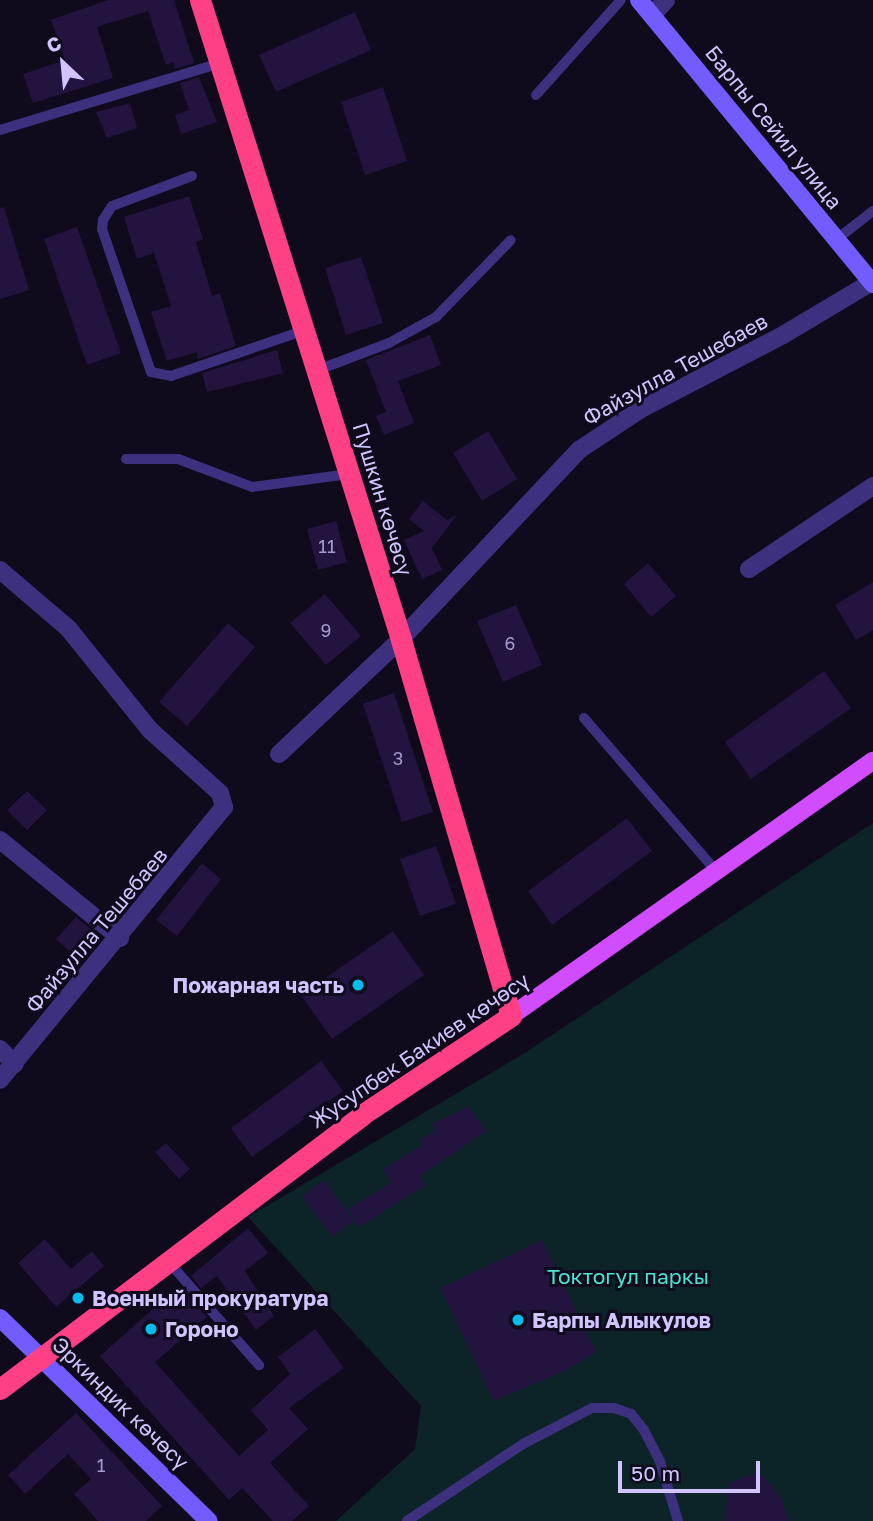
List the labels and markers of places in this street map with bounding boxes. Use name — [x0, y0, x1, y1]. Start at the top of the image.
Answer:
place label: Пожарная часть — [173, 972, 344, 998]
marker: Пожарная часть — [350, 977, 366, 993]
place label: Военный прокуратура — [92, 1285, 328, 1311]
marker: Военный прокуратура — [70, 1290, 86, 1306]
place label: Барпы Алыкулов — [532, 1307, 711, 1333]
marker: Барпы Алыкулов — [510, 1312, 526, 1328]
place label: Гороно — [165, 1316, 239, 1342]
marker: Гороно — [143, 1321, 159, 1337]

